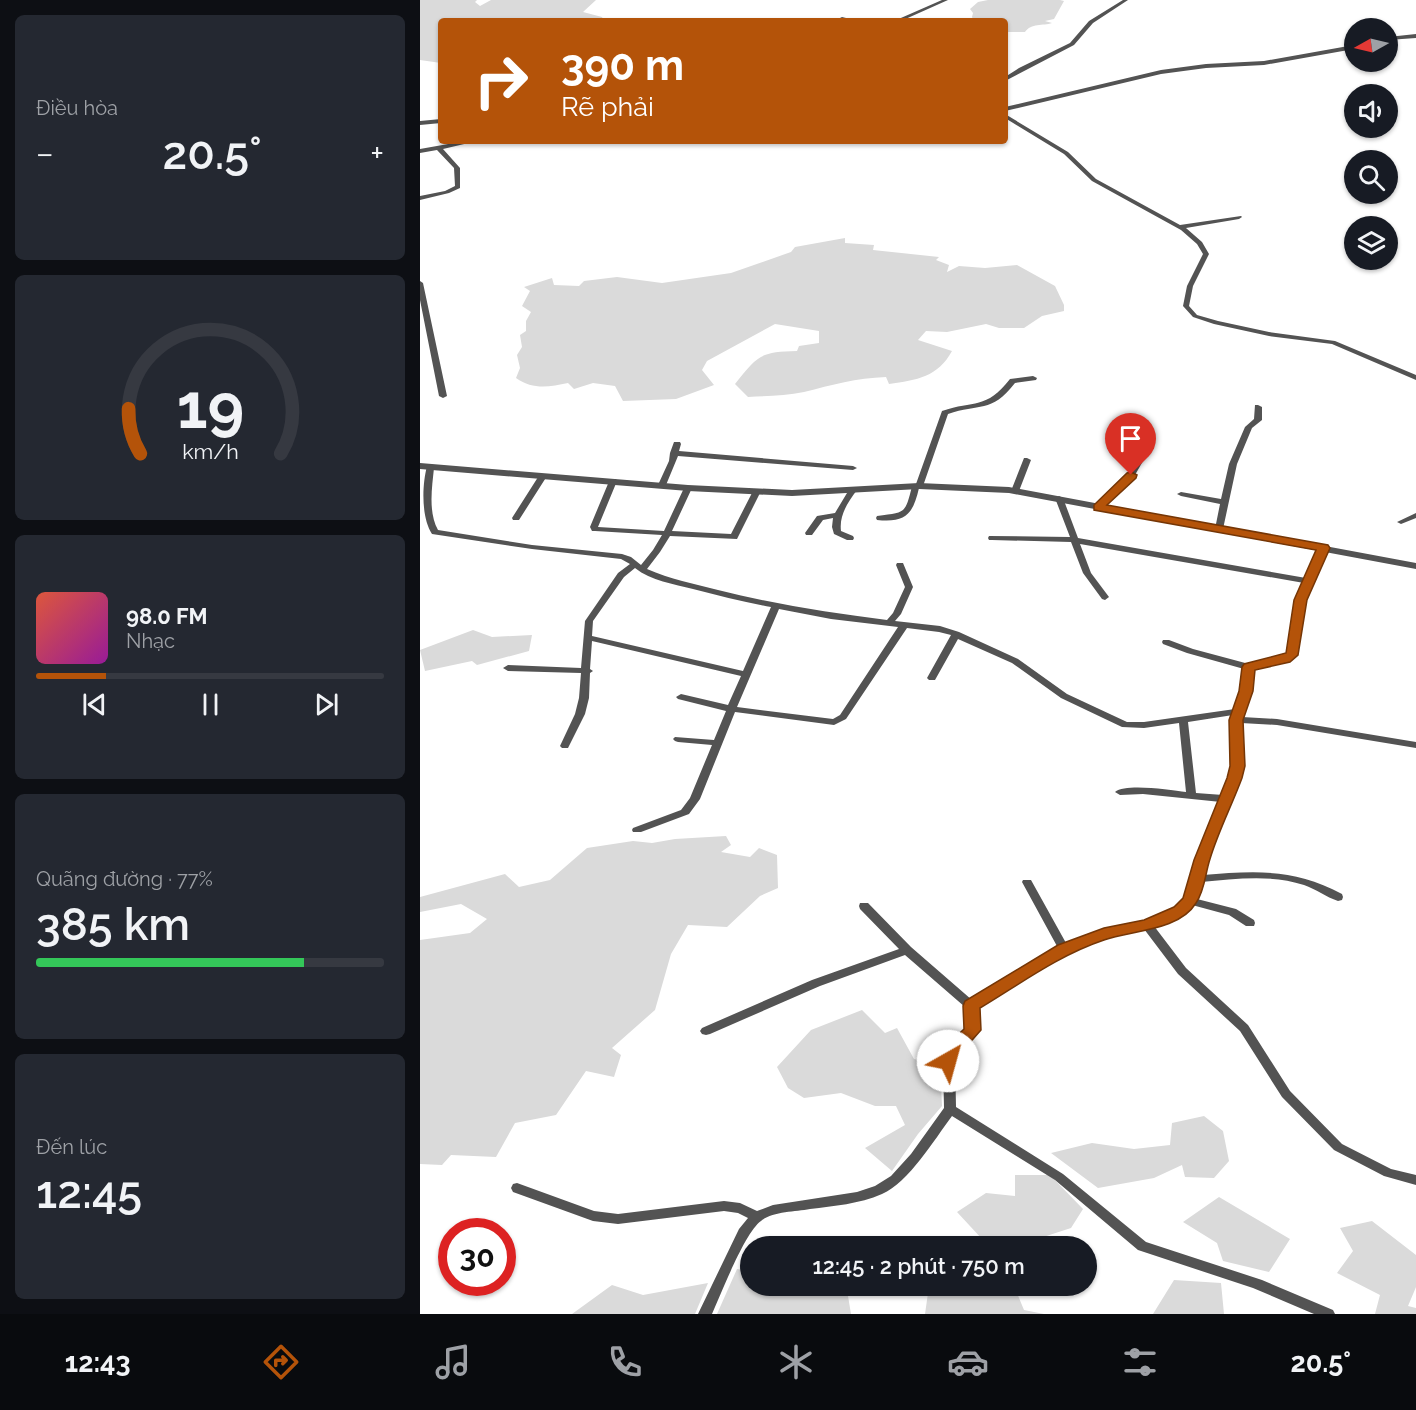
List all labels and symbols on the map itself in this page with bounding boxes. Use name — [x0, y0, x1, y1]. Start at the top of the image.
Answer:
north arrow — [1344, 18, 1398, 72]
pin — [1105, 413, 1156, 475]
position arrow — [916, 1029, 980, 1093]
speed limit sign: 30 — [438, 1218, 516, 1296]

